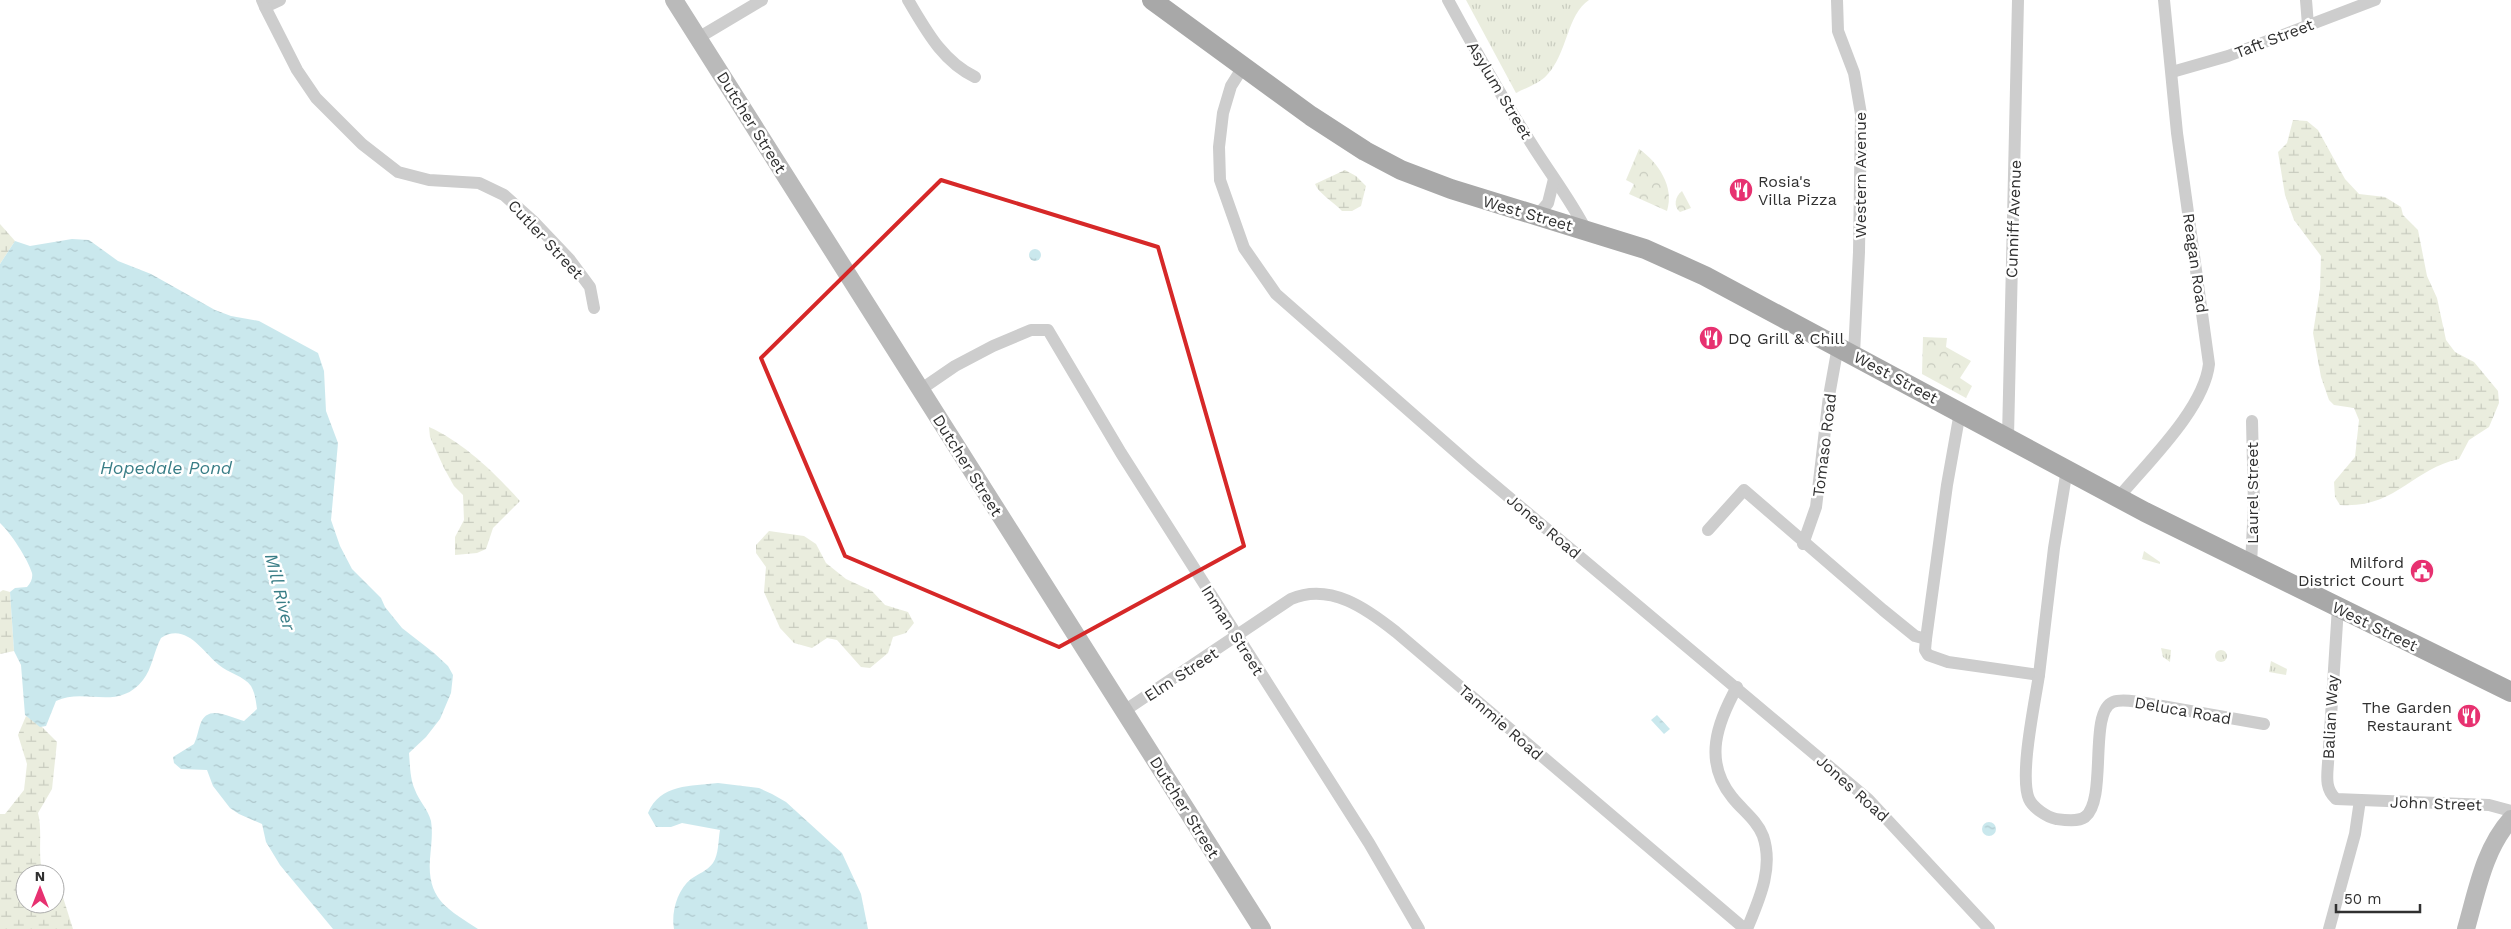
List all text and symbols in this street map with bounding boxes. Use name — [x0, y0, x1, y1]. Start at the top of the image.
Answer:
street label: Taft Street — [2232, 15, 2317, 62]
street label: Asylum Street — [1463, 38, 1536, 143]
street label: Dutcher Street — [713, 68, 791, 177]
street label: Western Avenue — [1851, 112, 1870, 238]
street label: Cunniff Avenue — [2002, 160, 2025, 278]
place label: Rosia's Villa Pizza — [1758, 172, 1837, 209]
restaurant icon: Rosia's Villa Pizza — [1728, 177, 1754, 203]
street label: West Street — [1481, 192, 1575, 235]
street label: Cutler Street — [504, 196, 587, 283]
street label: Reagan Road — [2179, 212, 2212, 314]
restaurant icon: DQ Grill & Chill — [1698, 325, 1724, 351]
place label: DQ Grill & Chill — [1728, 329, 1844, 348]
street label: West Street — [1850, 347, 1941, 408]
street label: Tomaso Road — [1809, 392, 1840, 498]
street label: Dutcher Street — [929, 411, 1007, 520]
street label: Laurel Street — [2243, 442, 2262, 544]
water label: Hopedale Pond — [100, 457, 233, 478]
street label: Jones Road — [1503, 490, 1584, 563]
water label: Mill River — [261, 551, 300, 634]
place label: Milford District Court — [2298, 553, 2404, 590]
public building icon: Milford District Court — [2409, 558, 2435, 584]
street label: Inman Street — [1197, 582, 1268, 679]
street label: West Street — [2329, 598, 2421, 655]
street label: Elm Street — [1141, 643, 1222, 705]
street label: Balian Way — [2319, 674, 2342, 760]
street label: Tammie Road — [1455, 681, 1547, 764]
street label: Deluca Road — [2133, 693, 2233, 728]
place label: The Garden Restaurant — [2362, 698, 2452, 735]
restaurant icon: The Garden Restaurant — [2456, 703, 2482, 729]
street label: Jones Road — [1813, 751, 1893, 826]
street label: Dutcher Street — [1146, 753, 1224, 862]
street label: John Street — [2390, 792, 2483, 815]
north arrow — [15, 864, 65, 914]
text: N — [35, 868, 45, 884]
scale bar — [2336, 882, 2420, 914]
text: 50 m — [2344, 890, 2381, 908]

